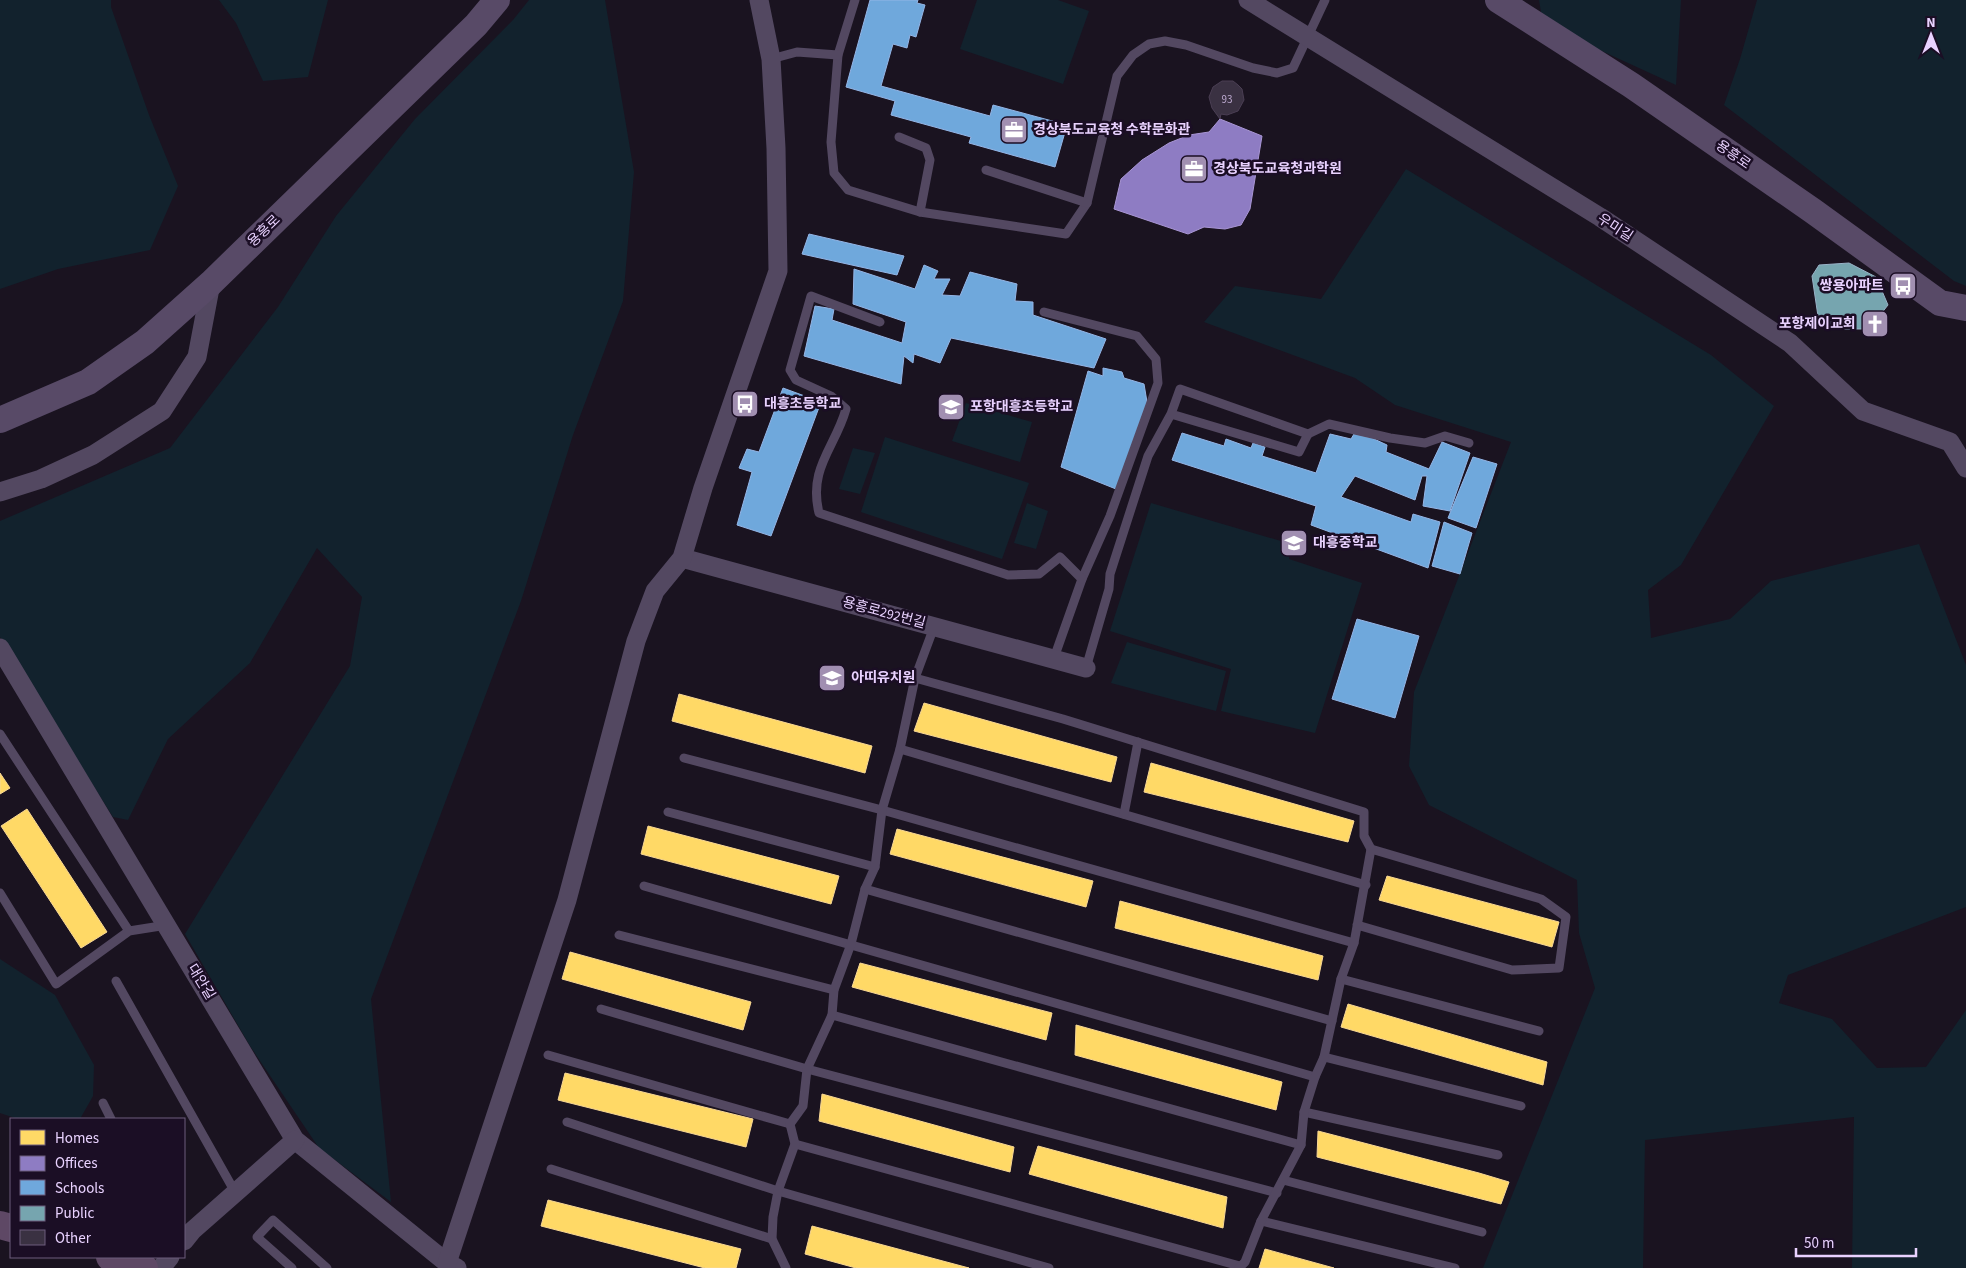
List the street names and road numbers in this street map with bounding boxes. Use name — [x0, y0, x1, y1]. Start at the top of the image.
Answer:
street label: 용흥로 — [1711, 136, 1755, 174]
street label: 우미길 — [1593, 209, 1637, 247]
street label: 용흥로 — [243, 210, 285, 252]
street label: 용흥로292번길 — [840, 592, 928, 634]
street label: 대안길 — [182, 960, 220, 1004]

